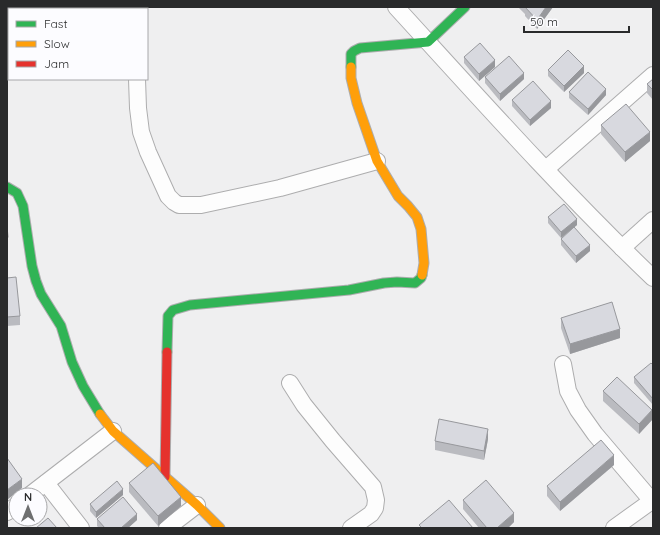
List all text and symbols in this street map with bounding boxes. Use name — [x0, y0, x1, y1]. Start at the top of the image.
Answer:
legend — [8, 8, 148, 80]
scale bar — [524, 8, 629, 34]
text: 50 m — [530, 14, 558, 29]
text: Fast — [44, 16, 68, 31]
text: Slow — [44, 36, 70, 51]
text: Jam — [44, 56, 69, 71]
north arrow — [8, 487, 48, 527]
text: N — [24, 490, 32, 504]

